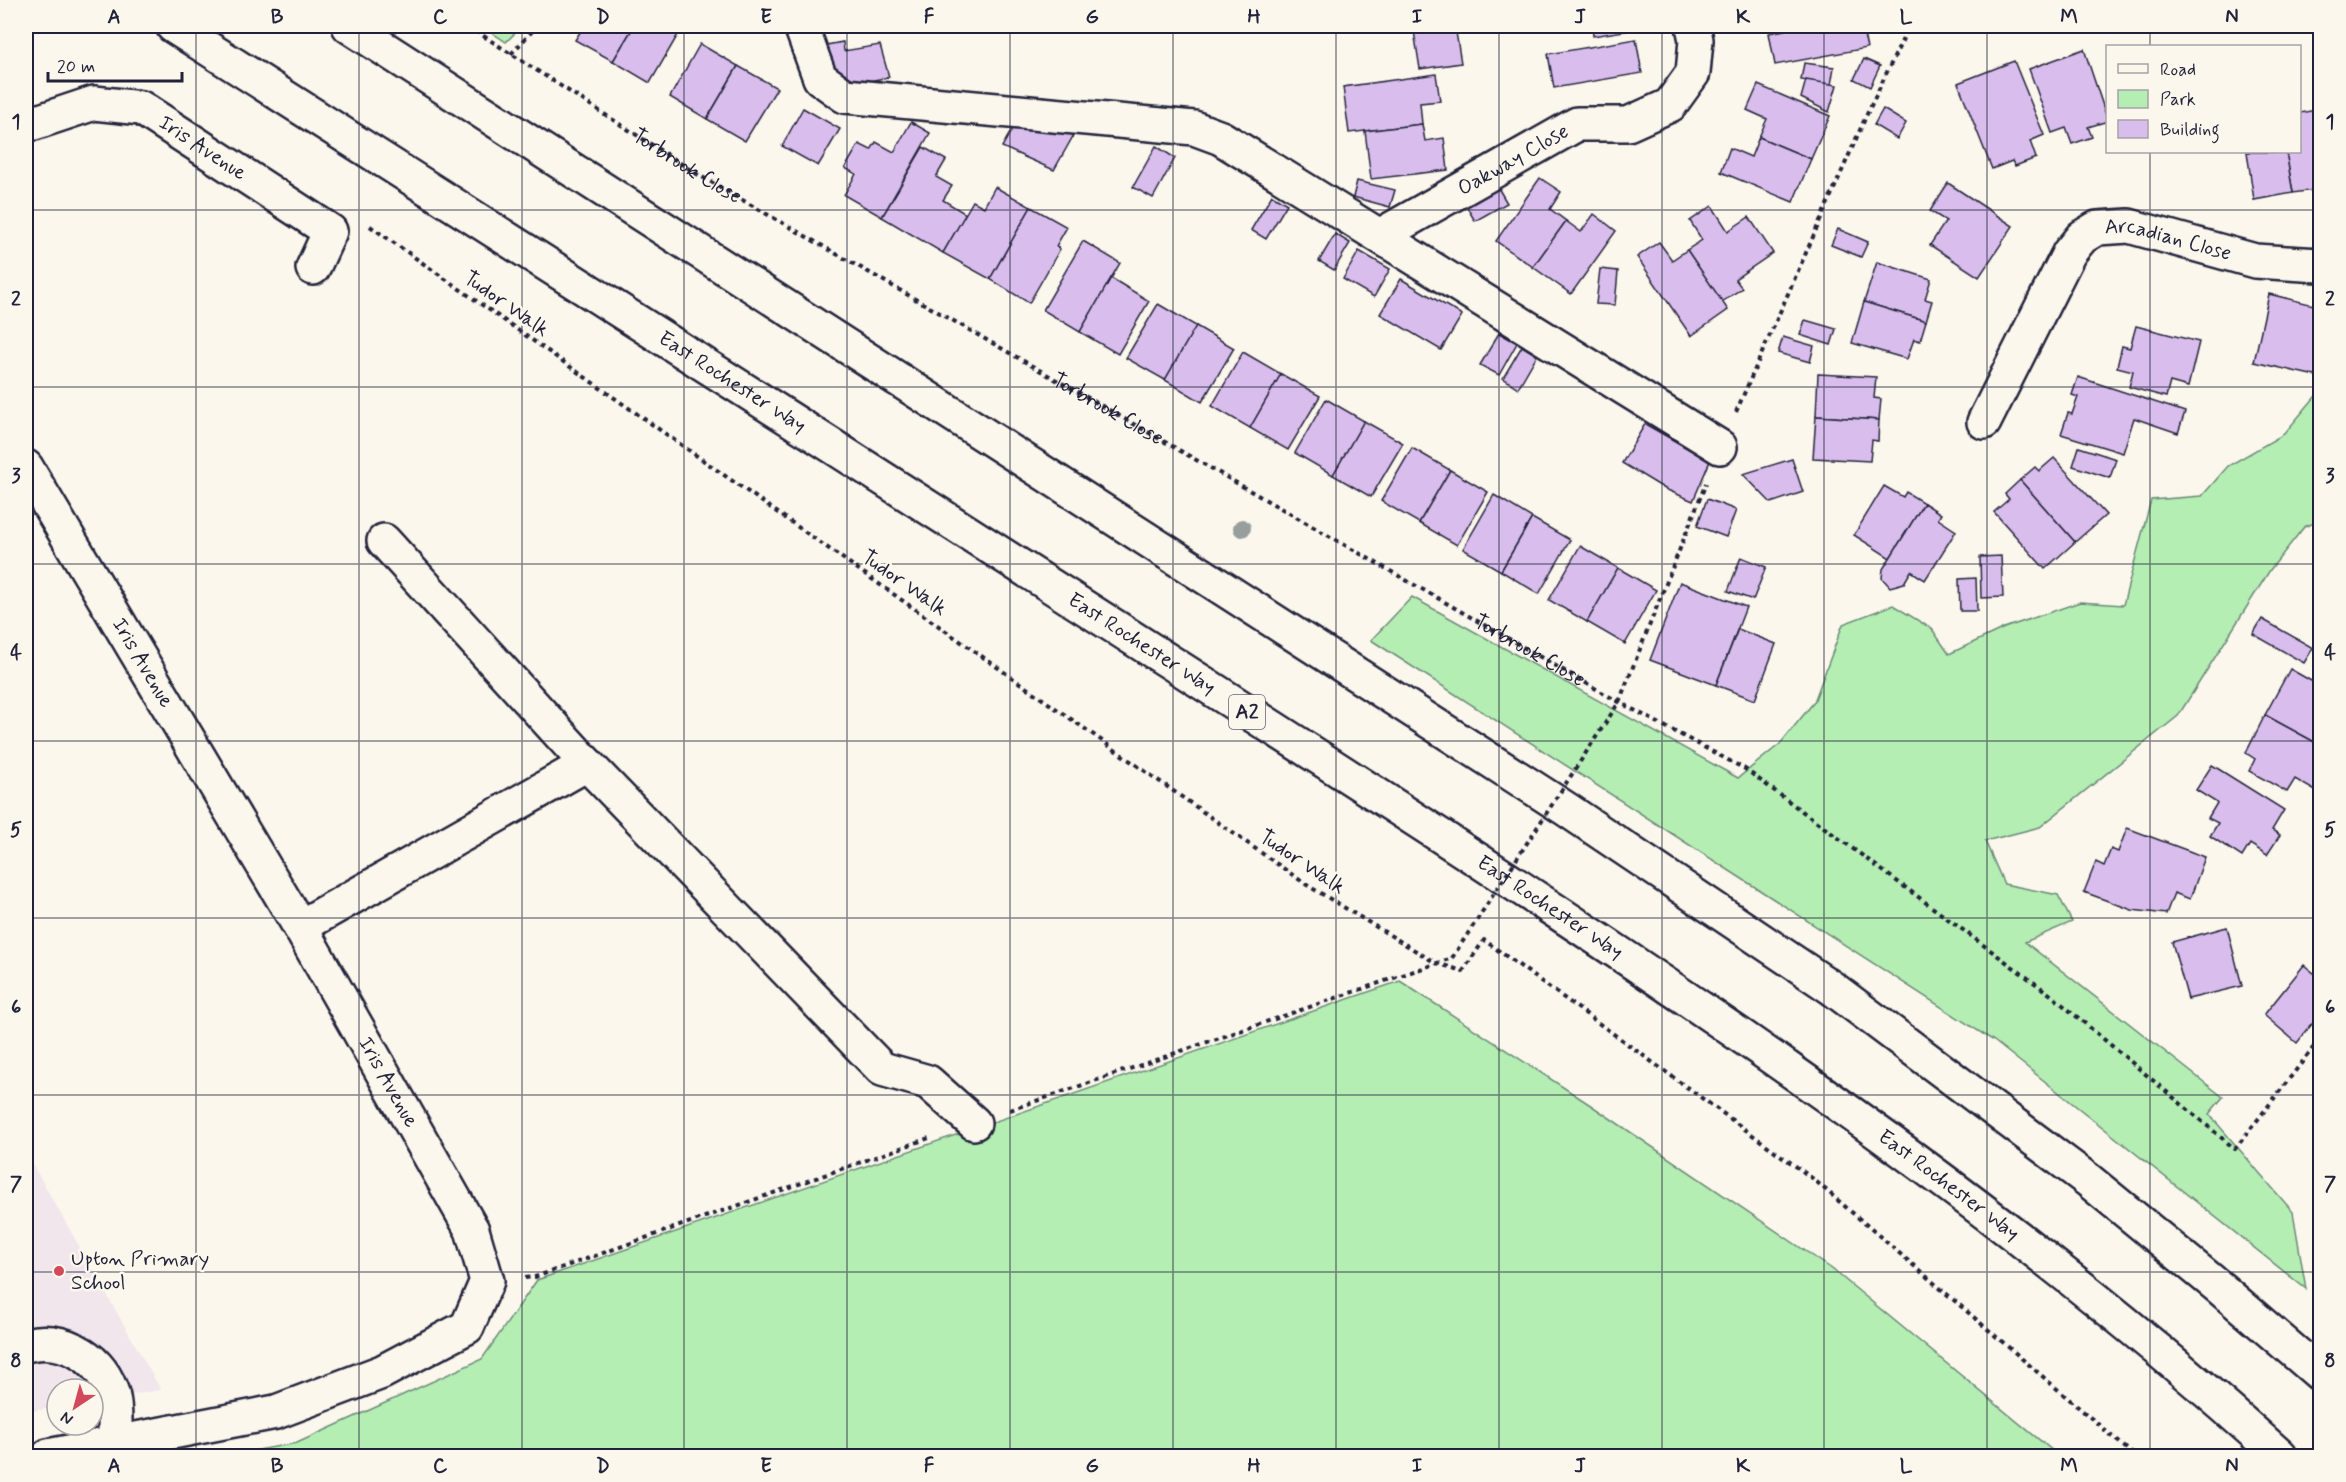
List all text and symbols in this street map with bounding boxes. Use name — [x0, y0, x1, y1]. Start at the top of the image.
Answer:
text: A — [107, 4, 121, 31]
text: B — [271, 4, 284, 31]
text: C — [433, 4, 448, 31]
text: D — [596, 4, 610, 31]
text: E — [760, 4, 772, 31]
text: F — [924, 4, 935, 31]
text: G — [1085, 4, 1099, 31]
text: H — [1247, 4, 1261, 31]
text: I — [1412, 4, 1422, 31]
text: J — [1574, 4, 1586, 31]
text: K — [1736, 4, 1751, 31]
text: L — [1900, 4, 1913, 31]
text: M — [2060, 4, 2078, 31]
text: N — [2225, 4, 2239, 31]
scale bar — [48, 45, 182, 83]
legend — [2106, 45, 2301, 153]
text: 20 m — [57, 55, 95, 79]
text: Road — [2160, 58, 2196, 82]
text: Park — [2160, 88, 2196, 112]
text: 1 — [12, 109, 20, 136]
street label: Iris Avenue — [153, 109, 252, 187]
text: 1 — [2326, 109, 2334, 136]
street label: Oakway Close — [1453, 117, 1574, 203]
text: Building — [2160, 118, 2220, 144]
street label: Torbrook Close — [627, 122, 747, 211]
street label: Arcadian Close — [2104, 212, 2235, 268]
street label: Tudor Walk — [458, 264, 554, 344]
text: 2 — [11, 286, 21, 313]
text: 2 — [2325, 286, 2335, 313]
street label: East Rochester Way — [653, 325, 811, 440]
street label: Torbrook Close — [1047, 366, 1169, 452]
text: 3 — [11, 463, 21, 490]
text: 3 — [2325, 463, 2335, 490]
street label: Tudor Walk — [856, 543, 952, 623]
street label: East Rochester Way — [1063, 586, 1221, 701]
street label: Torbrook Close — [1469, 608, 1590, 694]
street label: Iris Avenue — [105, 613, 180, 713]
text: 4 — [10, 640, 22, 667]
text: 4 — [2324, 640, 2336, 667]
road number: A2 — [1229, 695, 1265, 729]
text: 5 — [10, 817, 22, 844]
text: 5 — [2324, 817, 2336, 844]
street label: Tudor Walk — [1253, 823, 1351, 901]
street label: East Rochester Way — [1471, 849, 1629, 966]
text: 6 — [11, 994, 21, 1021]
text: 6 — [2325, 994, 2335, 1021]
street label: Iris Avenue — [351, 1032, 425, 1133]
street label: East Rochester Way — [1872, 1123, 2025, 1247]
text: 7 — [10, 1171, 22, 1198]
text: 7 — [2324, 1171, 2336, 1198]
place label: Upton Primary School — [71, 1245, 209, 1297]
marker: Upton Primary School — [52, 1264, 66, 1278]
text: 8 — [10, 1348, 22, 1375]
text: 8 — [2324, 1348, 2336, 1375]
north arrow — [45, 1377, 105, 1437]
text: N — [57, 1406, 78, 1430]
text: A — [107, 1453, 121, 1480]
text: B — [271, 1453, 284, 1480]
text: C — [433, 1453, 448, 1480]
text: D — [596, 1453, 610, 1480]
text: E — [760, 1453, 772, 1480]
text: F — [924, 1453, 935, 1480]
text: G — [1085, 1453, 1099, 1480]
text: H — [1247, 1453, 1261, 1480]
text: I — [1412, 1453, 1422, 1480]
text: J — [1574, 1453, 1586, 1480]
text: K — [1736, 1453, 1751, 1480]
text: L — [1900, 1453, 1913, 1480]
text: M — [2060, 1453, 2078, 1480]
text: N — [2225, 1453, 2239, 1480]

